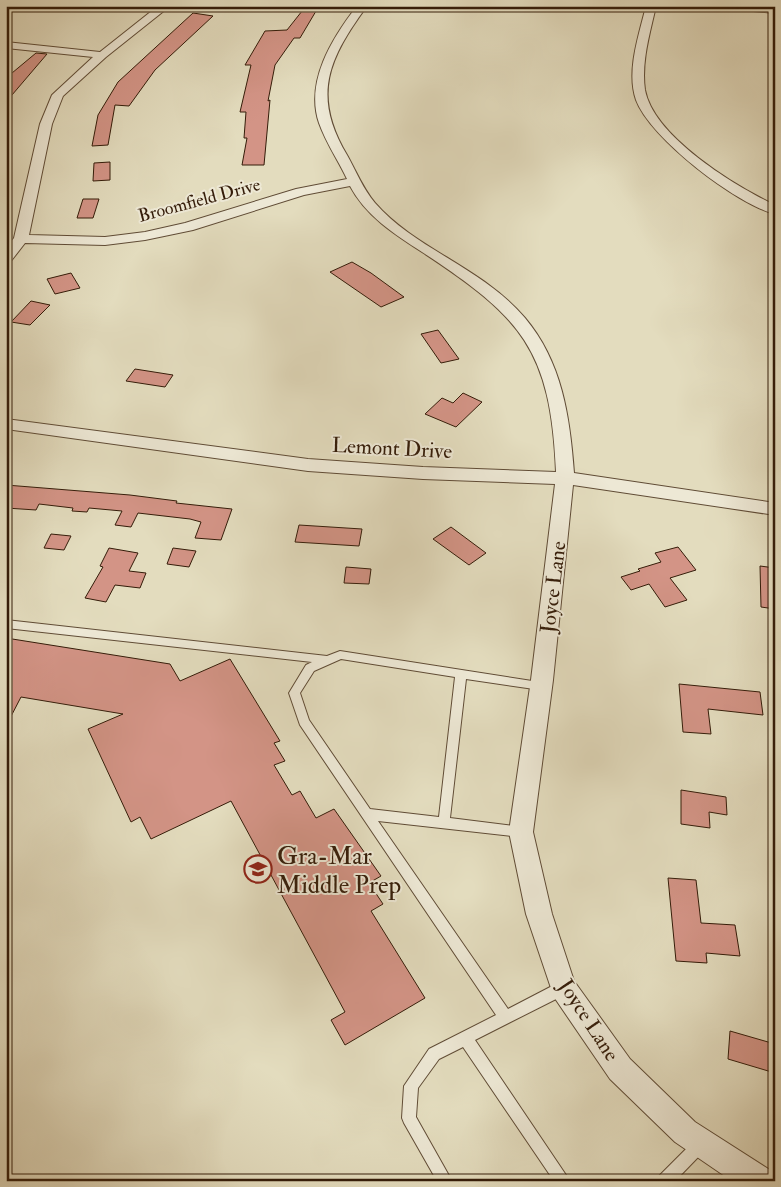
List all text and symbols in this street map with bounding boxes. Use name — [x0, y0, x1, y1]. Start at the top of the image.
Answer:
street label: Broomfield Drive — [136, 173, 263, 228]
street label: Lemont Drive — [331, 432, 453, 465]
street label: Joyce Lane — [534, 539, 573, 636]
place label: Gra-Mar Middle Prep — [277, 841, 401, 901]
school or university icon: Gra-Mar Middle Prep — [243, 854, 273, 884]
street label: Joyce Lane — [552, 973, 625, 1067]

